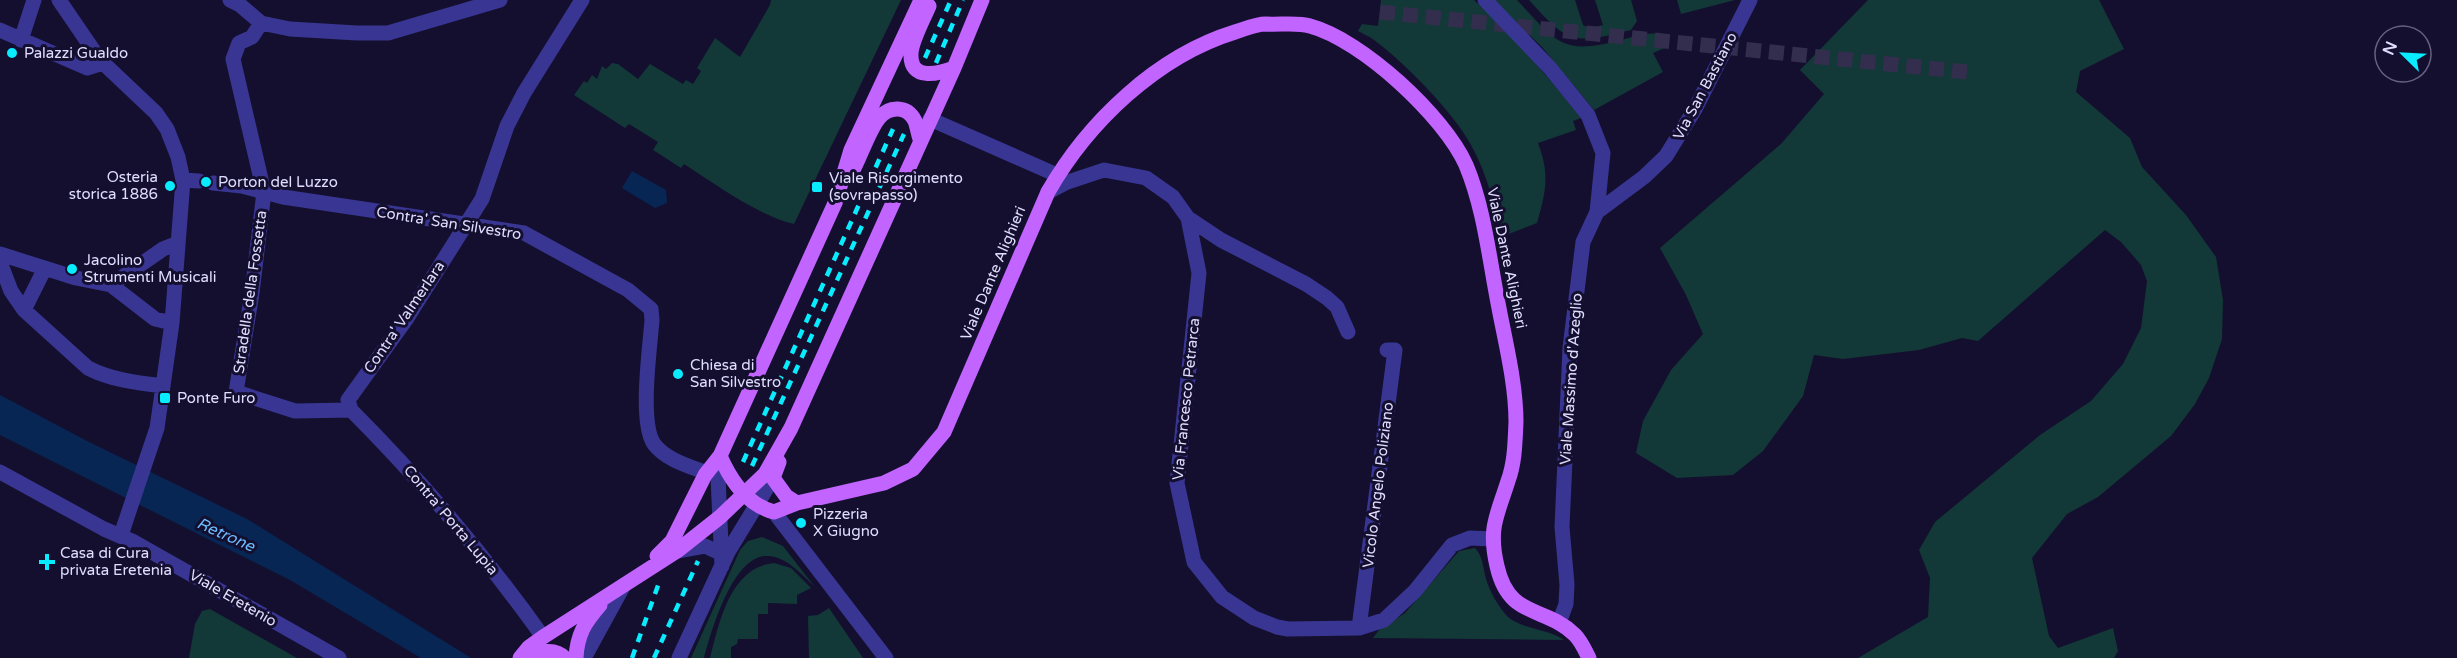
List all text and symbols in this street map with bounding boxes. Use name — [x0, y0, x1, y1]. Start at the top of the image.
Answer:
north arrow — [2373, 24, 2433, 84]
street label: Via San Bastiano — [1669, 29, 1741, 143]
text: N — [2378, 38, 2402, 58]
place label: Palazzi Gualdo — [24, 44, 128, 62]
marker: Palazzi Gualdo — [5, 46, 19, 60]
place label: Osteria storica 1886 — [69, 168, 158, 203]
place label: Viale Risorgimento (sovrapasso) — [829, 169, 963, 204]
place label: Porton del Luzzo — [218, 173, 338, 191]
marker: Porton del Luzzo — [199, 175, 213, 189]
marker: Osteria storica 1886 — [163, 179, 177, 193]
marker: Viale Risorgimento (sovrapasso) — [810, 180, 824, 194]
street label: Viale Dante Alighieri — [1483, 186, 1531, 330]
street label: Contra' San Silvestro — [375, 203, 523, 243]
street label: Viale Dante Alighieri — [957, 203, 1029, 343]
street label: Stradella della Fossetta — [230, 209, 270, 375]
place label: Jacolino Strumenti Musicali — [84, 251, 216, 286]
street label: Contra' Valmerlara — [360, 257, 448, 377]
marker: Jacolino Strumenti Musicali — [65, 262, 79, 276]
street label: Viale Massimo d'Azeglio — [1556, 292, 1586, 466]
street label: Via Francesco Petrarca — [1169, 317, 1203, 481]
place label: Chiesa di San Silvestro — [690, 356, 781, 391]
marker: Chiesa di San Silvestro — [671, 367, 685, 381]
place label: Ponte Furo — [177, 389, 255, 407]
marker: Ponte Furo — [158, 391, 172, 405]
street label: Vicolo Angelo Poliziano — [1359, 401, 1397, 569]
street label: Contra' Porta Lupia — [400, 462, 502, 578]
place label: Pizzeria X Giugno — [813, 505, 879, 540]
water label: Retrone — [194, 513, 258, 557]
marker: Pizzeria X Giugno — [794, 516, 808, 530]
place label: Casa di Cura privata Eretenia — [60, 544, 172, 579]
marker: Casa di Cura privata Eretenia — [38, 553, 56, 571]
street label: Viale Eretenio — [186, 566, 280, 630]

